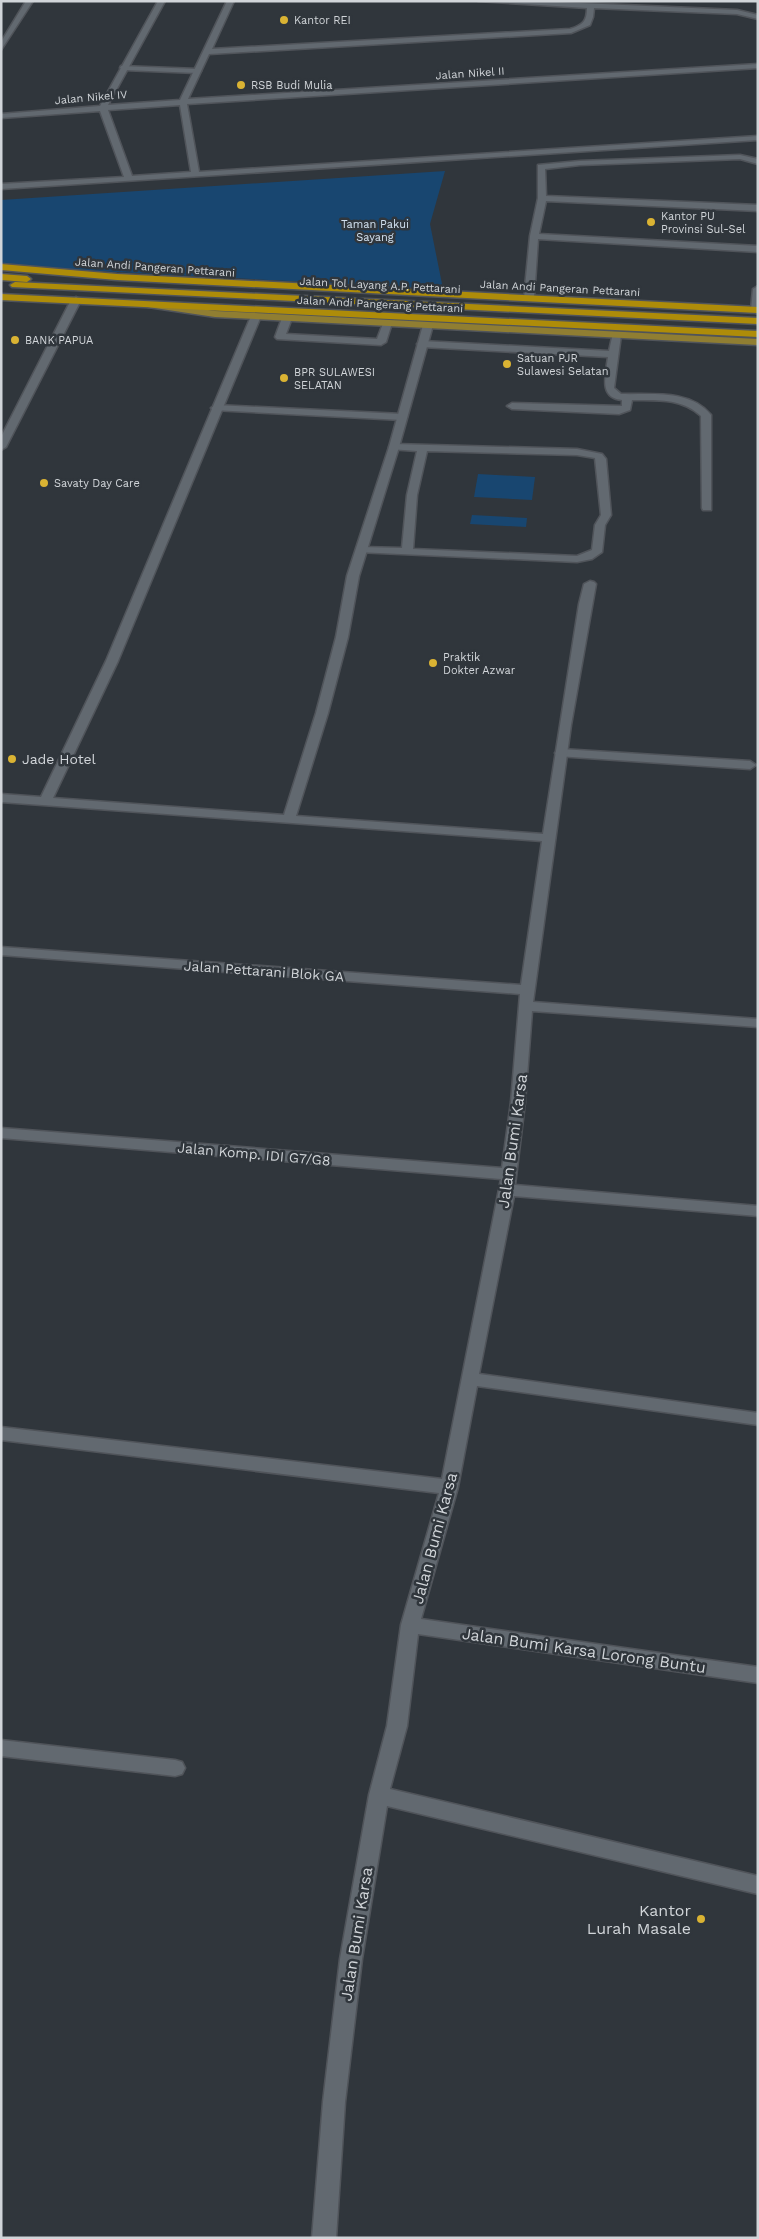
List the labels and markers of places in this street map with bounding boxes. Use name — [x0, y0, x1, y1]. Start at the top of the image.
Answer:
marker: Kantor REI — [278, 14, 290, 26]
place label: Kantor REI — [294, 14, 351, 27]
marker: RSB Budi Mulia — [235, 79, 247, 91]
place label: RSB Budi Mulia — [251, 79, 332, 92]
place label: Kantor PU Provinsi Sul-Sel — [661, 210, 746, 236]
marker: Kantor PU Provinsi Sul-Sel — [645, 216, 657, 228]
marker: BANK PAPUA — [9, 334, 21, 346]
place label: BANK PAPUA — [25, 334, 93, 347]
place label: Satuan PJR Sulawesi Selatan — [517, 352, 609, 378]
marker: Satuan PJR Sulawesi Selatan — [501, 358, 513, 370]
place label: BPR SULAWESI SELATAN — [294, 366, 375, 392]
marker: BPR SULAWESI SELATAN — [278, 372, 290, 384]
marker: Savaty Day Care — [38, 477, 50, 489]
place label: Savaty Day Care — [54, 477, 140, 490]
place label: Praktik Dokter Azwar — [443, 651, 516, 677]
marker: Praktik Dokter Azwar — [427, 657, 439, 669]
place label: Jade Hotel — [22, 751, 97, 767]
marker: Jade Hotel — [6, 753, 18, 765]
place label: Kantor Lurah Masale — [587, 1901, 691, 1938]
marker: Kantor Lurah Masale — [695, 1913, 707, 1925]

